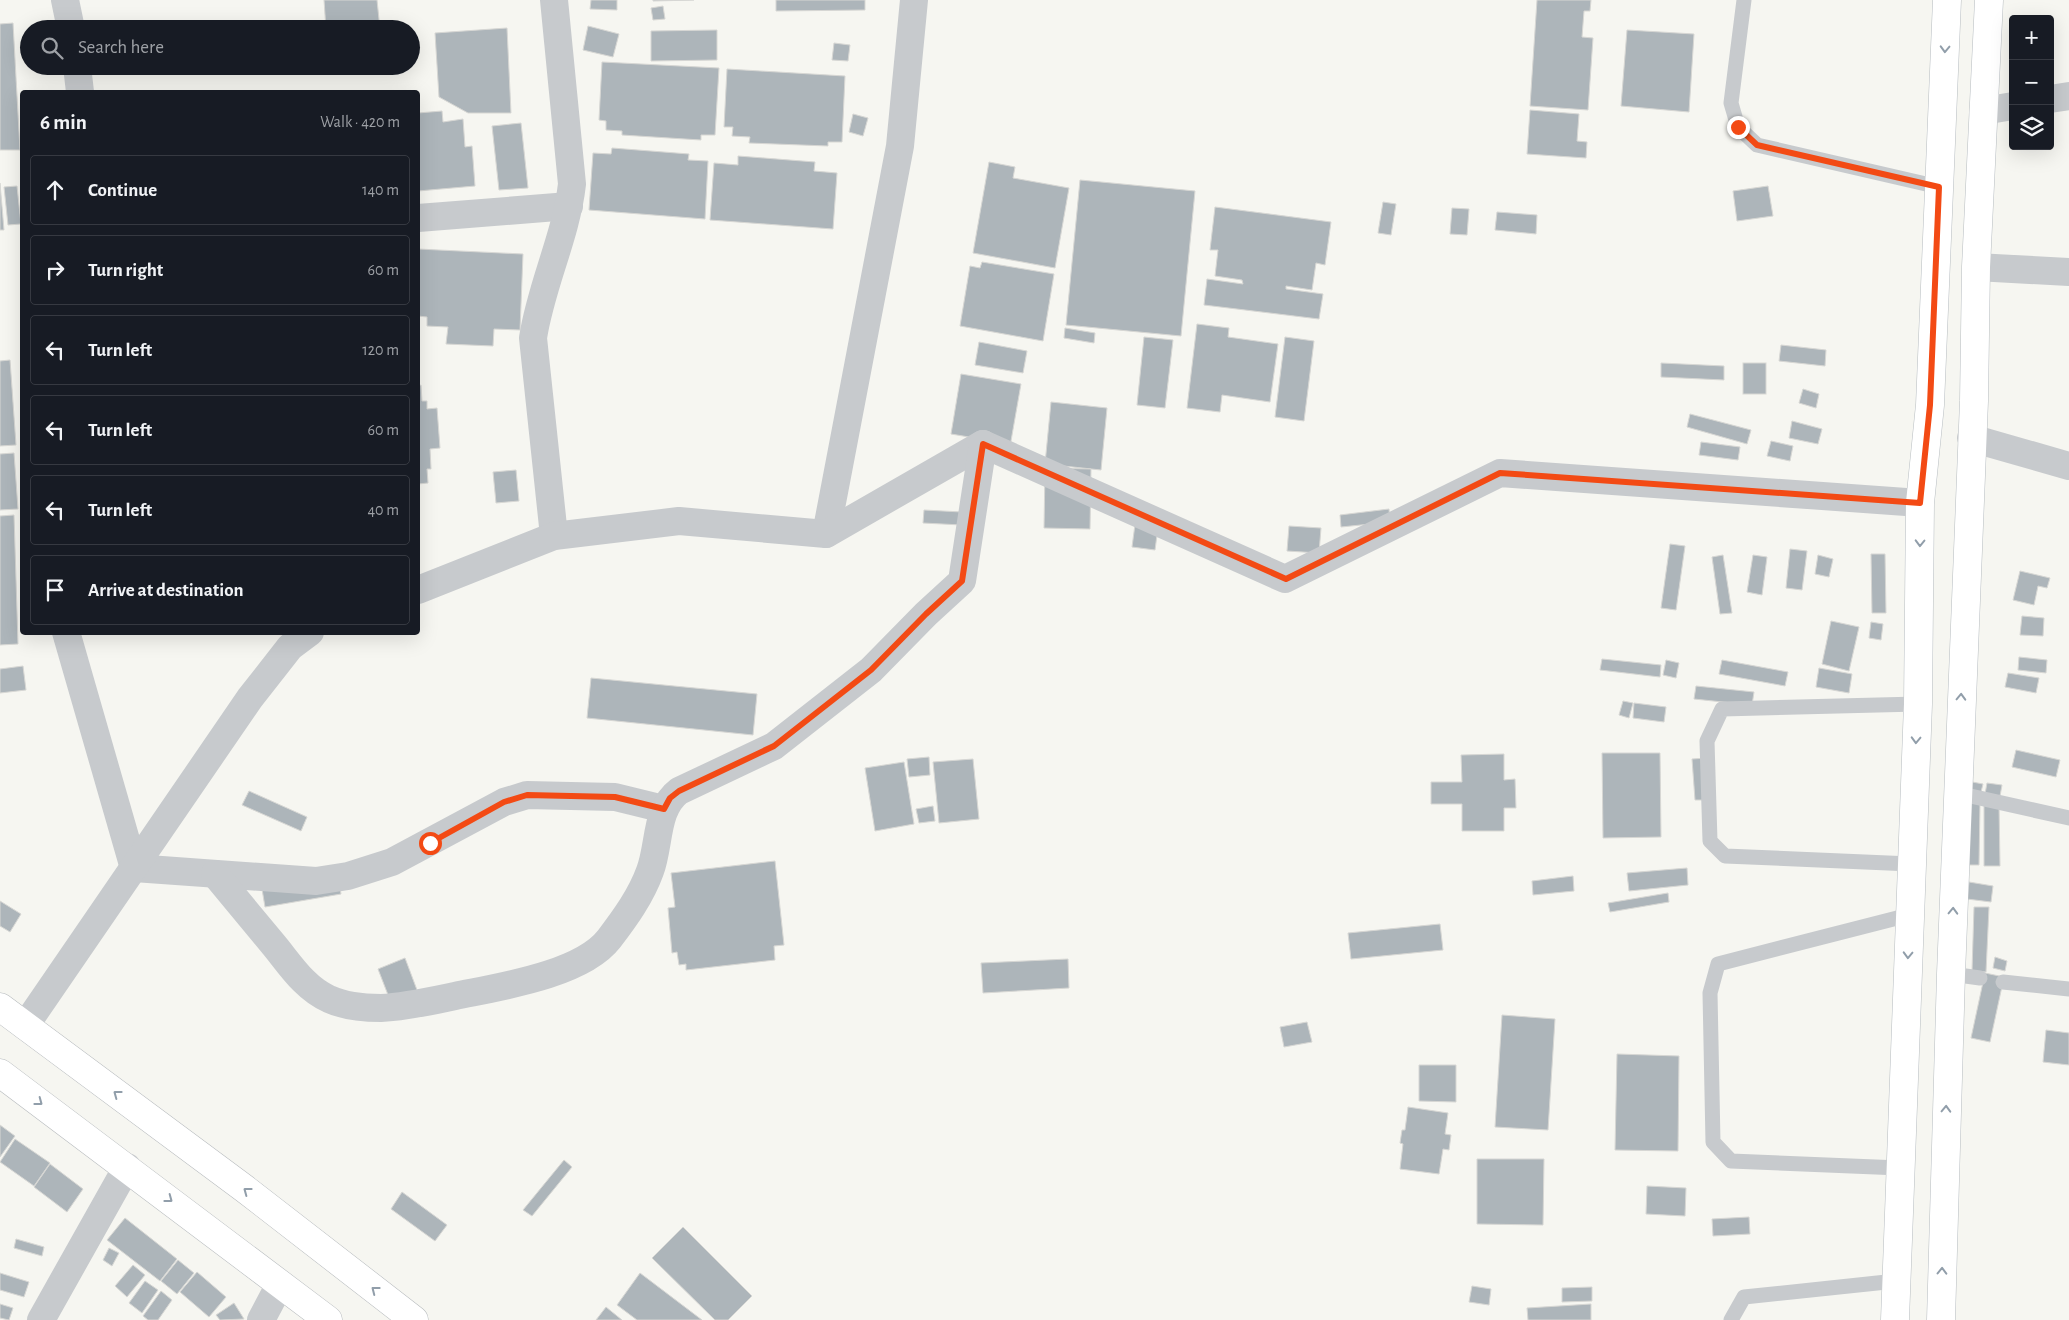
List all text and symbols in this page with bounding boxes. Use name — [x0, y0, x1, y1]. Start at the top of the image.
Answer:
map controls — [2009, 15, 2054, 150]
button: + — [2009, 15, 2054, 60]
search box — [20, 20, 420, 75]
icon: search — [38, 34, 66, 62]
text: Search here — [78, 38, 164, 57]
one-way arrow — [1939, 45, 1950, 53]
button: − — [2009, 60, 2054, 105]
button: layers — [2009, 105, 2054, 150]
text: 6 min — [40, 112, 87, 133]
text: Walk · 420 m — [320, 114, 400, 130]
route end — [1727, 116, 1750, 139]
icon: ahead — [41, 176, 69, 204]
text: Continue — [88, 181, 157, 200]
text: 140 m — [362, 182, 399, 198]
icon: right — [41, 256, 69, 284]
text: Turn right — [88, 261, 163, 280]
text: 60 m — [368, 262, 399, 278]
icon: left — [41, 336, 69, 364]
text: Turn left — [88, 341, 152, 360]
text: 120 m — [362, 342, 399, 358]
icon: left — [41, 416, 69, 444]
text: Turn left — [88, 421, 152, 440]
text: 60 m — [368, 422, 399, 438]
icon: left — [41, 496, 69, 524]
text: Turn left — [88, 501, 152, 520]
text: 40 m — [367, 502, 399, 518]
one-way arrow — [1915, 540, 1925, 547]
icon: arrive — [41, 576, 69, 604]
text: Arrive at destination — [88, 581, 244, 600]
one-way arrow — [1956, 692, 1966, 700]
one-way arrow — [1911, 737, 1922, 745]
route start — [419, 832, 442, 855]
one-way arrow — [1948, 907, 1959, 915]
one-way arrow — [1903, 952, 1913, 959]
one-way arrow — [114, 1091, 123, 1099]
one-way arrow — [33, 1096, 42, 1104]
one-way arrow — [1941, 1105, 1952, 1113]
one-way arrow — [244, 1188, 253, 1196]
one-way arrow — [163, 1193, 173, 1202]
one-way arrow — [1937, 1267, 1947, 1275]
one-way arrow — [372, 1287, 381, 1296]

